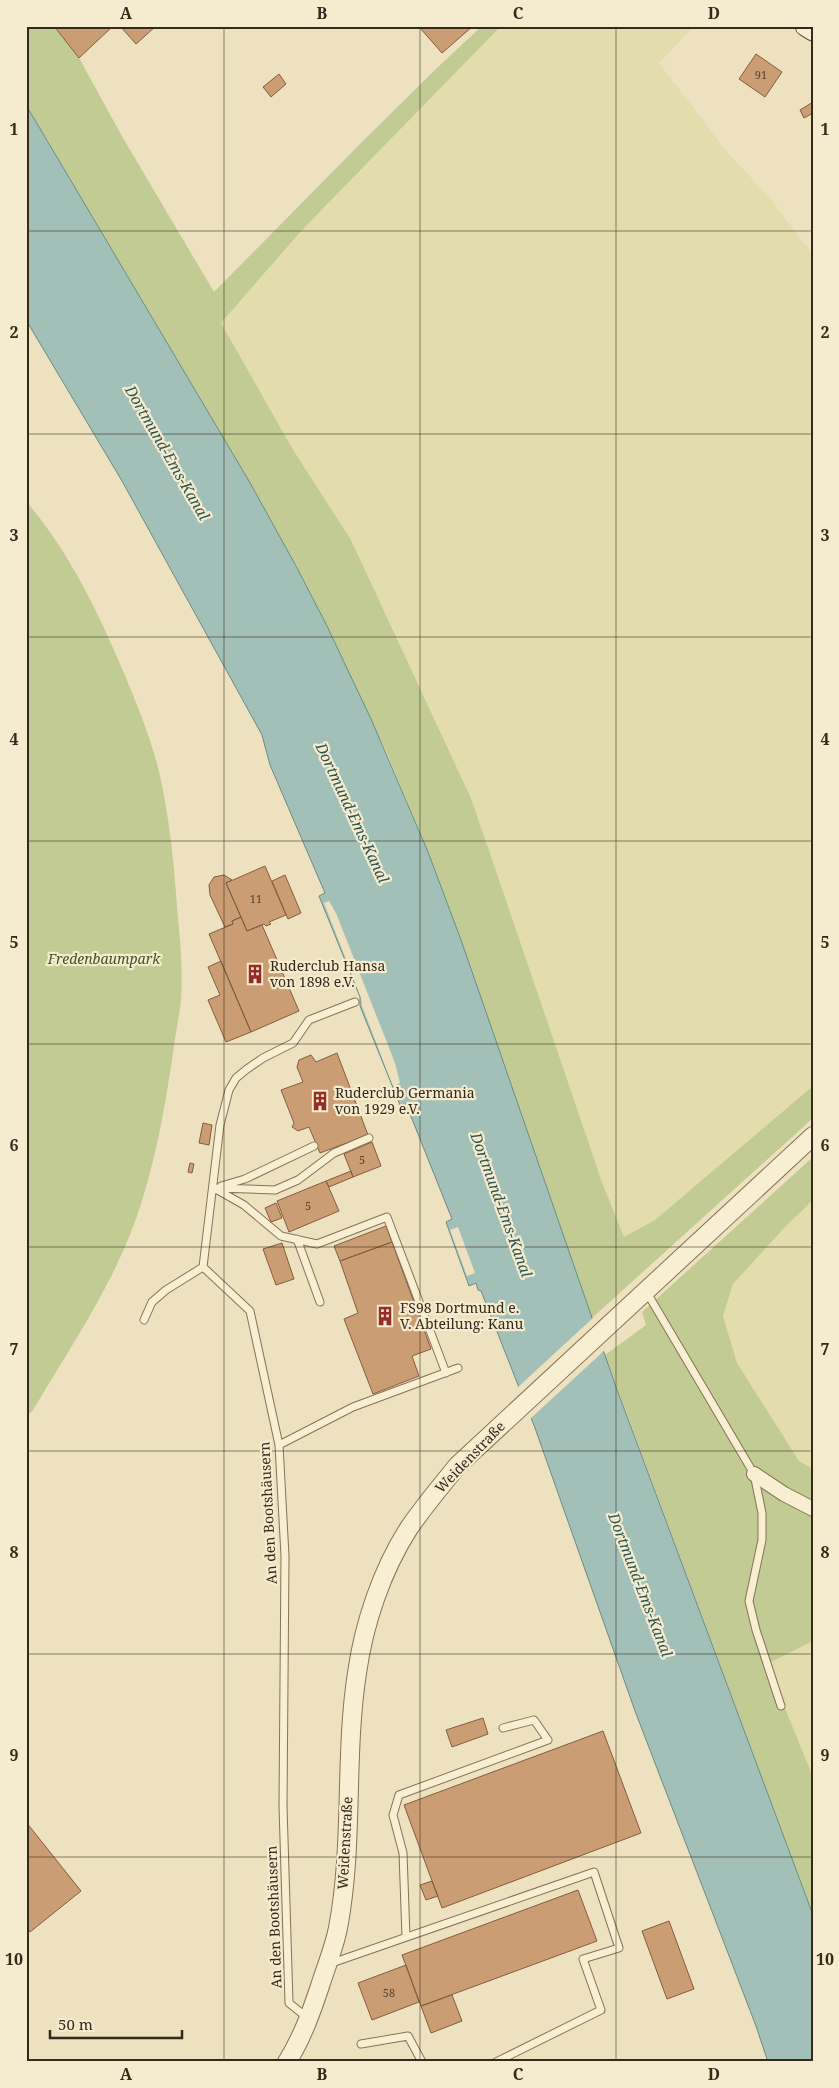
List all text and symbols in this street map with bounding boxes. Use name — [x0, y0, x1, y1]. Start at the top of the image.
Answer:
text: A — [120, 2, 133, 24]
text: B — [317, 2, 328, 24]
text: C — [513, 2, 524, 24]
text: D — [708, 2, 720, 24]
house number: 91 — [755, 67, 767, 82]
text: 1 — [9, 118, 19, 140]
text: 1 — [820, 118, 830, 140]
text: 2 — [9, 321, 19, 343]
text: 2 — [820, 321, 830, 343]
water label: Dortmund-Ems-Kanal — [121, 381, 215, 524]
text: 3 — [9, 524, 19, 546]
text: 3 — [820, 524, 830, 546]
text: 4 — [9, 728, 19, 750]
text: 4 — [820, 728, 830, 750]
water label: Dortmund-Ems-Kanal — [311, 738, 394, 886]
house number: 11 — [250, 891, 262, 906]
text: 5 — [9, 931, 19, 953]
text: 5 — [820, 931, 830, 953]
park label: Fredenbaumpark — [47, 949, 161, 968]
place label: Ruderclub Hansa von 1898 e.V. — [270, 956, 385, 991]
building icon: Ruderclub Hansa von 1898 e.V. — [244, 963, 266, 985]
place label: Ruderclub Germania von 1929 e.V. — [335, 1083, 475, 1118]
building icon: Ruderclub Germania von 1929 e.V. — [309, 1090, 331, 1112]
water label: Dortmund-Ems-Kanal — [466, 1129, 538, 1280]
text: 6 — [9, 1134, 19, 1156]
text: 6 — [820, 1134, 830, 1156]
house number: 5 — [359, 1152, 365, 1167]
house number: 5 — [305, 1198, 311, 1213]
place label: FS98 Dortmund e. V. Abteilung: Kanu — [400, 1298, 524, 1333]
building icon: FS98 Dortmund e. V. Abteilung: Kanu — [374, 1305, 396, 1327]
text: 7 — [9, 1338, 19, 1360]
text: 7 — [820, 1338, 830, 1360]
street label: Weidenstraße — [431, 1417, 509, 1497]
street label: An den Bootshäusern — [254, 1441, 281, 1585]
water label: Dortmund-Ems-Kanal — [604, 1509, 678, 1660]
text: 8 — [9, 1541, 19, 1563]
text: 8 — [820, 1541, 830, 1563]
text: 9 — [9, 1744, 19, 1766]
text: 9 — [820, 1744, 830, 1766]
street label: Weidenstraße — [333, 1796, 356, 1890]
street label: An den Bootshäusern — [262, 1845, 285, 1989]
text: 10 — [5, 1948, 23, 1970]
text: 10 — [816, 1948, 834, 1970]
house number: 58 — [383, 1985, 395, 2000]
scale bar — [50, 2008, 182, 2040]
text: 50 m — [58, 2014, 93, 2034]
text: A — [120, 2063, 133, 2085]
text: B — [317, 2063, 328, 2085]
text: C — [513, 2063, 524, 2085]
text: D — [708, 2063, 720, 2085]

